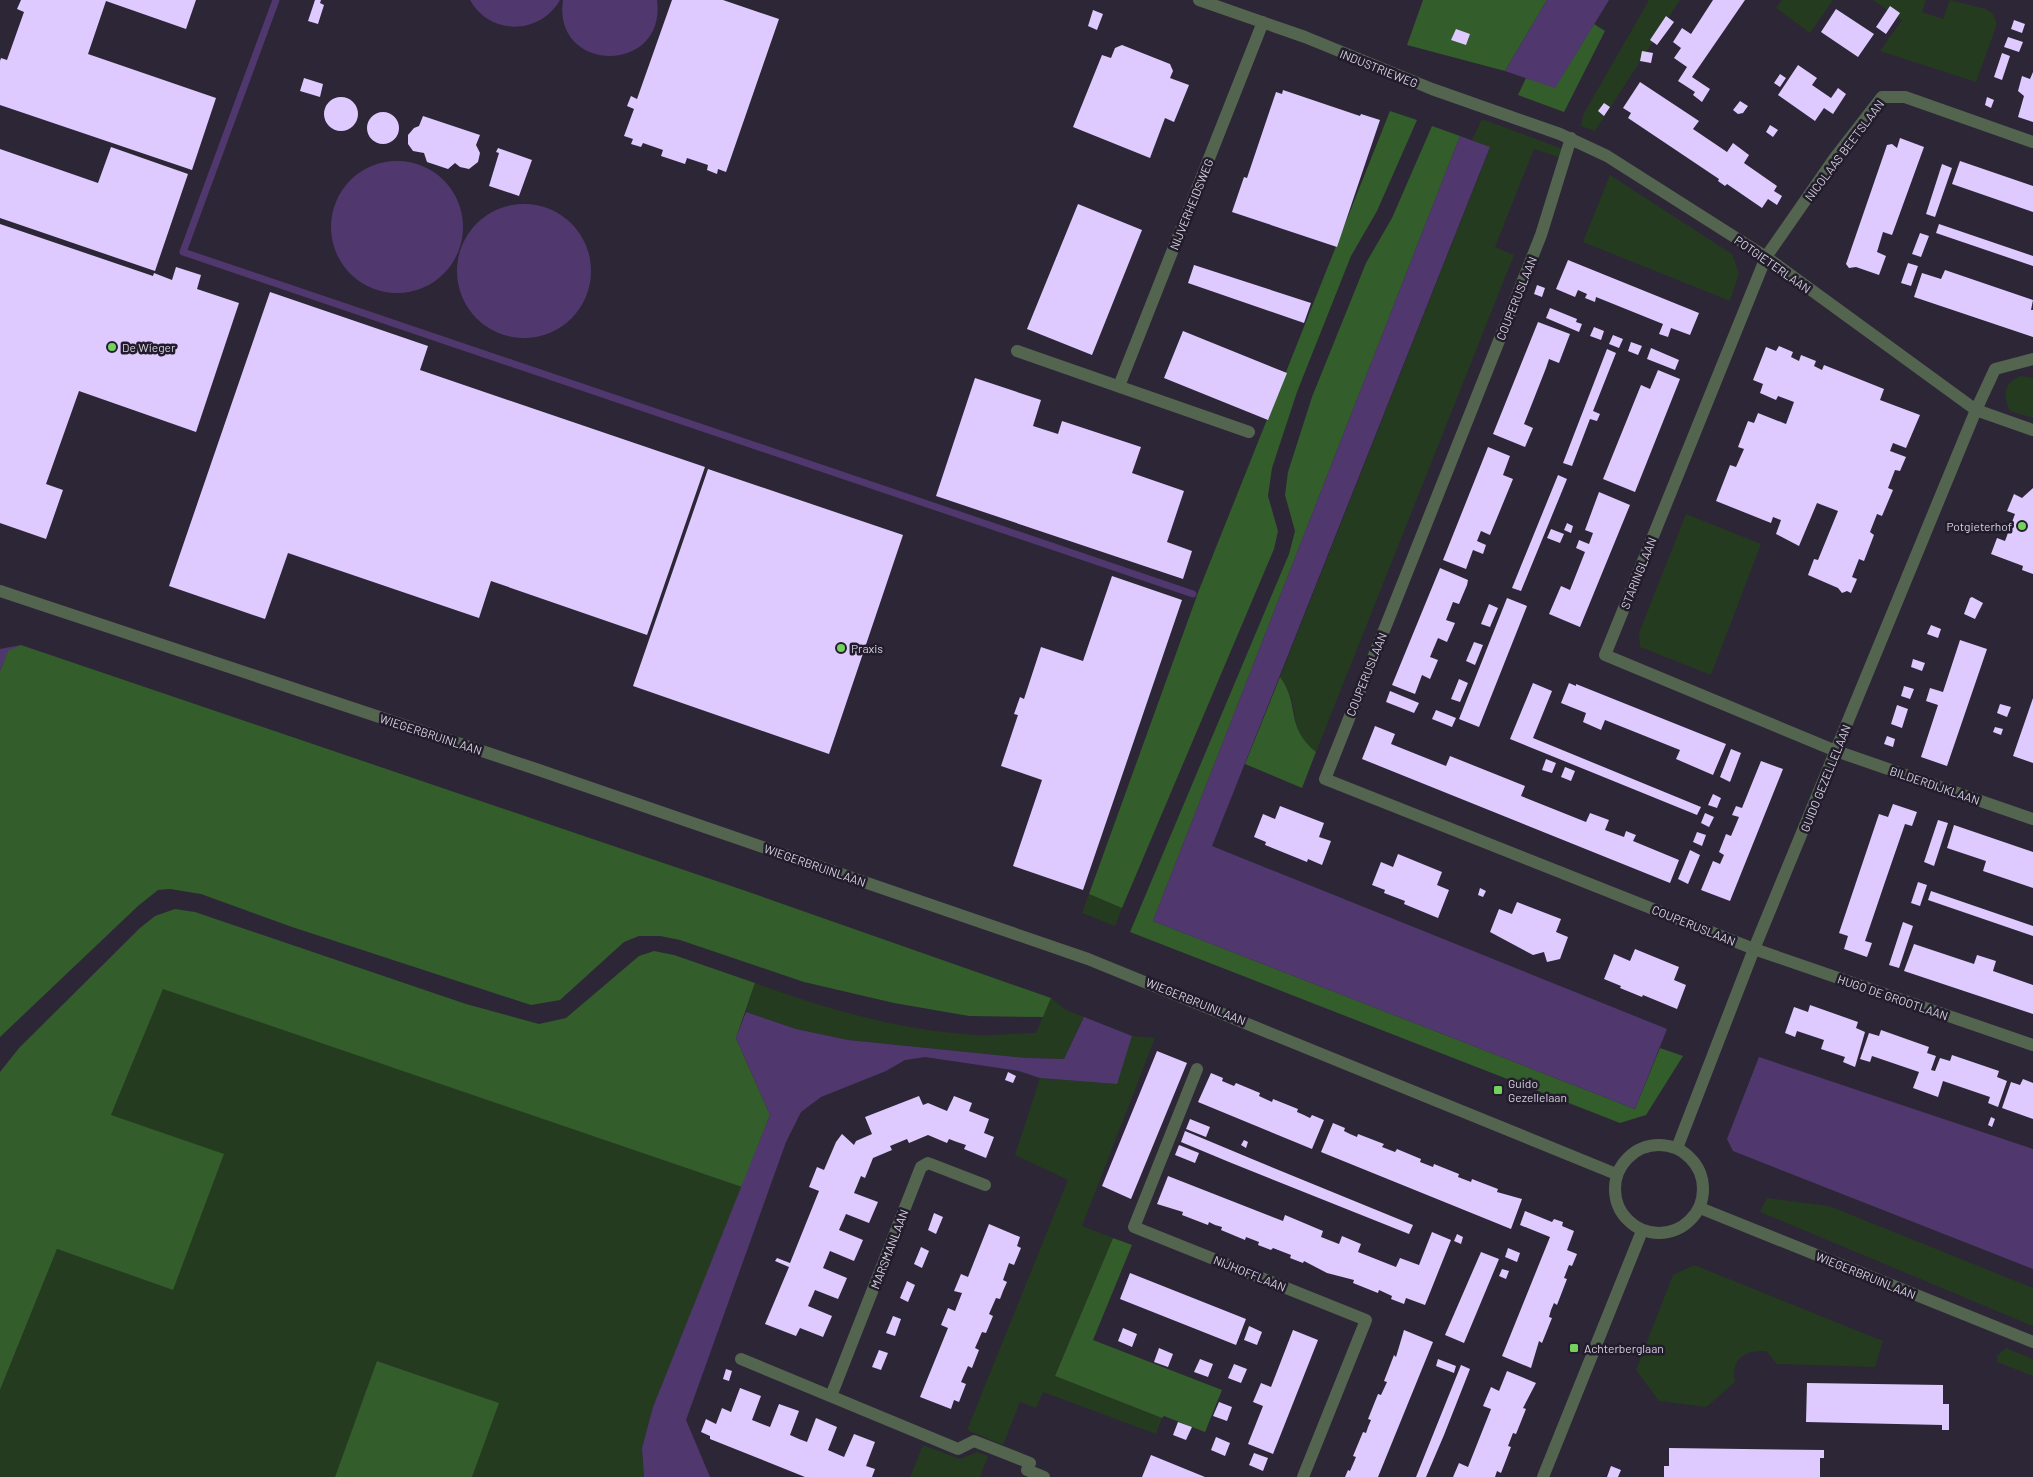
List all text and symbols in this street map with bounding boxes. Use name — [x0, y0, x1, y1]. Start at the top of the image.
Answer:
street label: INDUSTRIEWEG — [1338, 46, 1420, 90]
street label: NICOLAAS BEETSLAAN — [1801, 97, 1887, 203]
street label: NIJVERHEIDSWEG — [1166, 156, 1216, 252]
street label: POTGIETERLAAN — [1732, 232, 1814, 296]
street label: COUPERUSLAAN — [1493, 254, 1539, 342]
place label: De Wieger — [122, 340, 176, 354]
marker: De Wieger — [106, 341, 118, 353]
place label: Potgieterhof — [1946, 519, 2012, 533]
marker: Potgieterhof — [2016, 520, 2028, 532]
street label: STARINGLAAN — [1617, 535, 1659, 611]
street label: COUPERUSLAAN — [1343, 630, 1389, 718]
place label: Praxis — [851, 641, 883, 655]
marker: Praxis — [835, 642, 847, 654]
street label: WIEGERBRUINLAAN — [378, 711, 484, 757]
street label: GUIDO GEZELLELAAN — [1797, 722, 1853, 834]
street label: BILDERDIJKLAAN — [1888, 763, 1982, 807]
street label: WIEGERBRUINLAAN — [762, 841, 868, 889]
street label: COUPERUSLAAN — [1650, 902, 1738, 948]
street label: HUGO DE GROOTLAAN — [1836, 971, 1950, 1023]
street label: WIEGERBRUINLAAN — [1144, 975, 1248, 1027]
place label: Guido Gezellelaan — [1508, 1076, 1567, 1104]
marker: Guido Gezellelaan — [1492, 1084, 1504, 1096]
street label: MARSMANLAAN — [867, 1207, 911, 1291]
street label: WIEGERBRUINLAAN — [1814, 1249, 1918, 1301]
street label: NIJHOFFLAAN — [1212, 1252, 1288, 1294]
place label: Achterberglaan — [1584, 1341, 1664, 1355]
marker: Achterberglaan — [1568, 1342, 1580, 1354]

